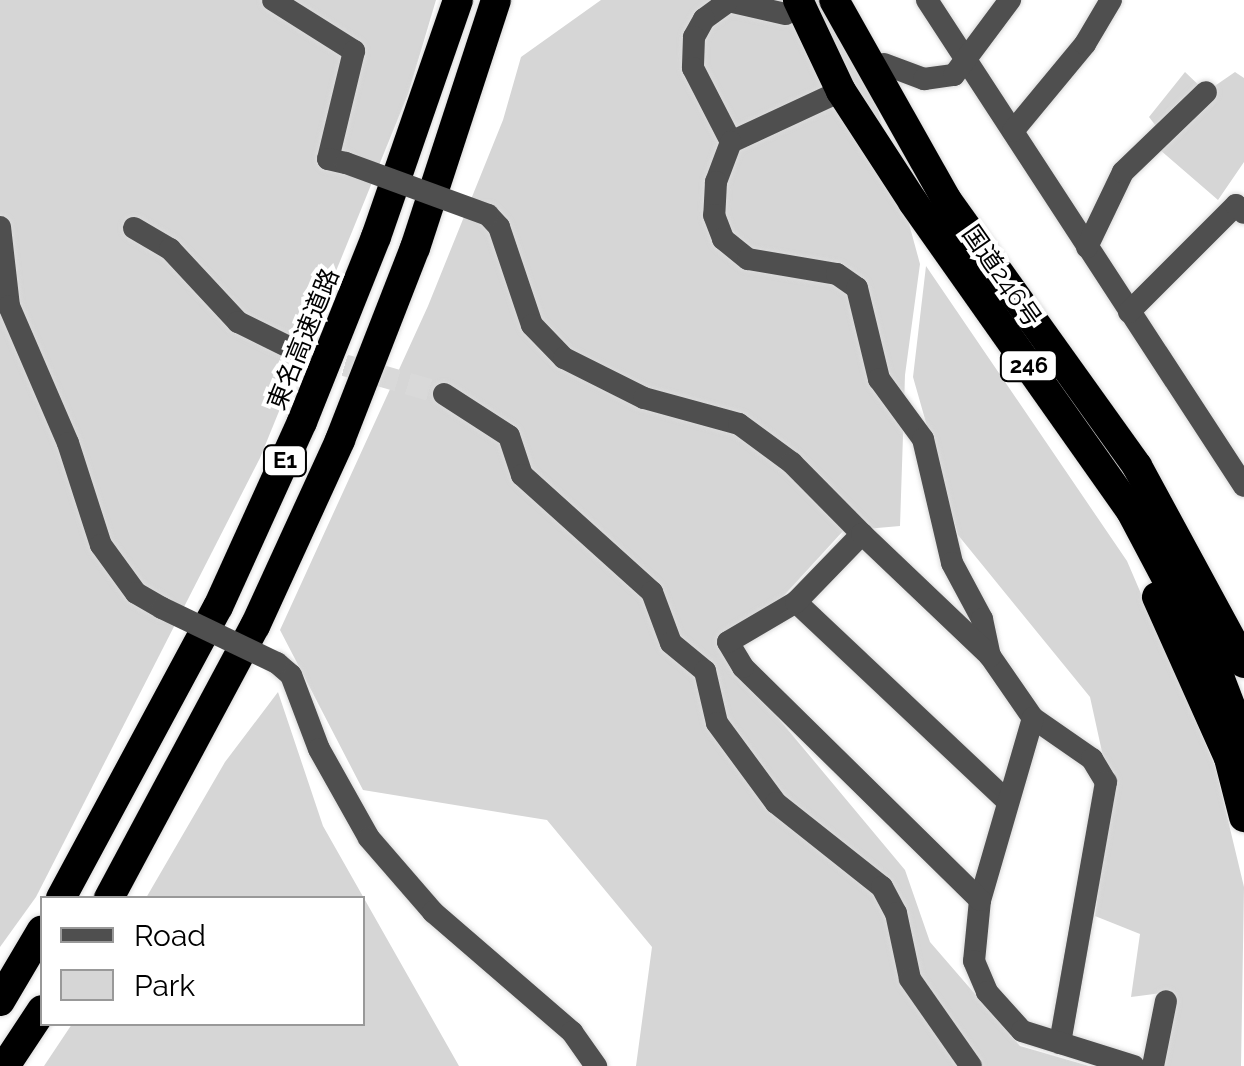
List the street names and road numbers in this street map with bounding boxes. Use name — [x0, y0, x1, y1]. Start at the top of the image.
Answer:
street label: 国道246号 — [956, 220, 1048, 332]
street label: 東名高速道路 — [261, 264, 345, 414]
road number: 246 — [999, 349, 1059, 383]
road number: E1 — [262, 444, 308, 478]

